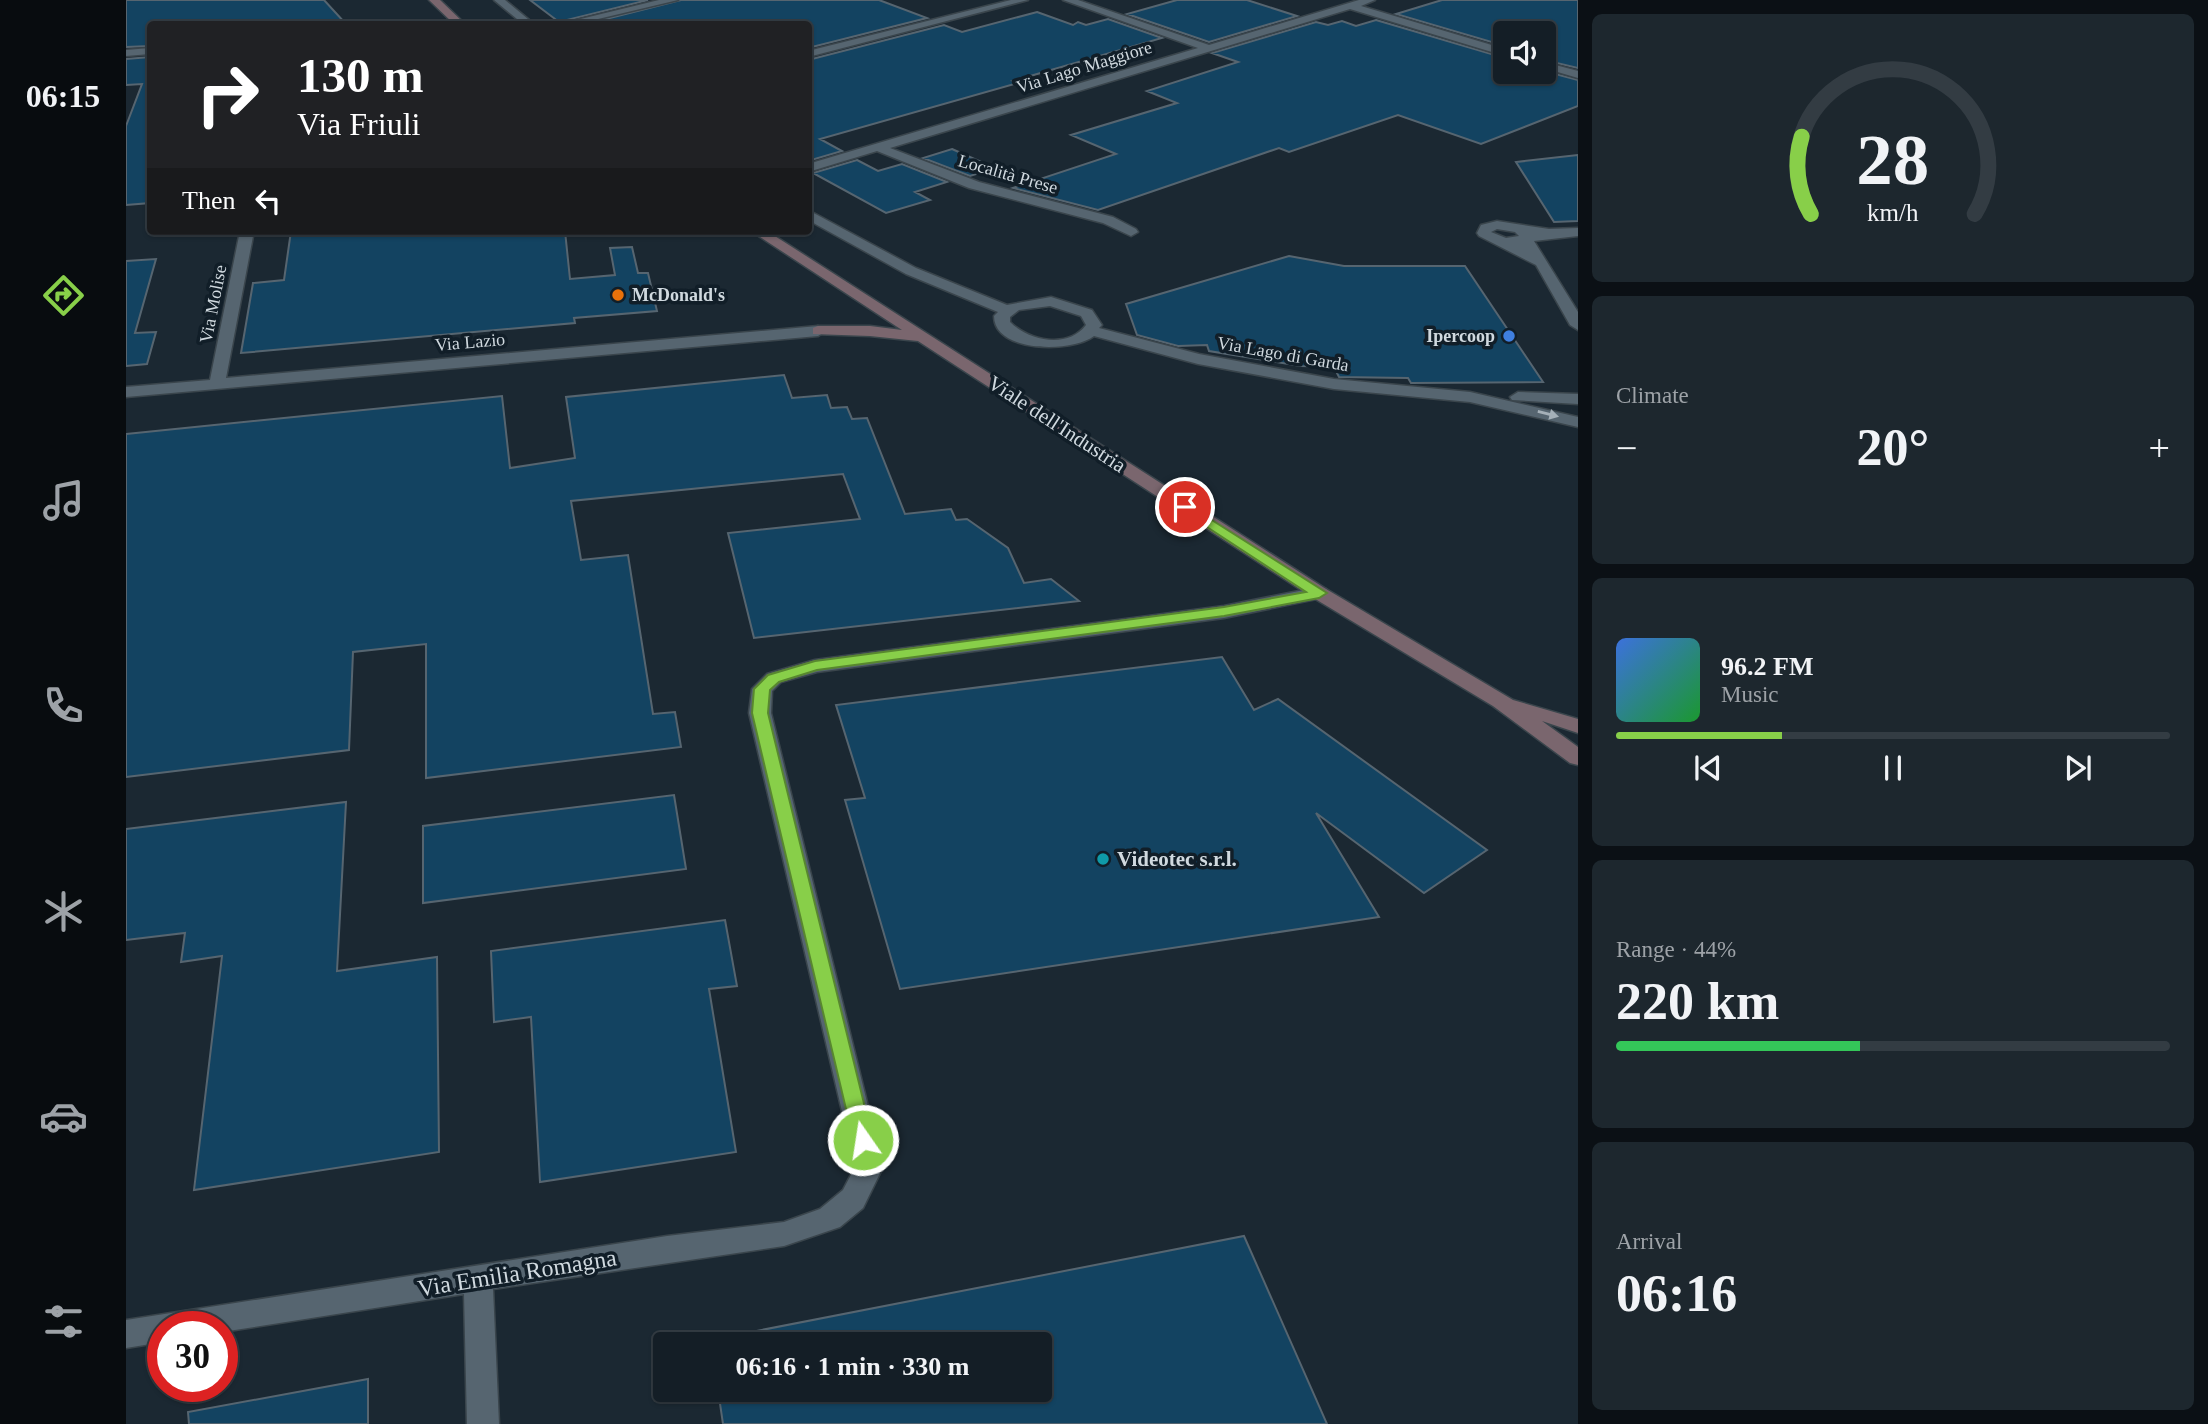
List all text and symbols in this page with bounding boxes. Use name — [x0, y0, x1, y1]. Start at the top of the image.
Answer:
map controls — [1493, 21, 1556, 84]
button: sound — [1493, 21, 1556, 84]
street label: Via Lago Maggiore — [1014, 37, 1154, 97]
text: 130 m — [297, 48, 424, 103]
icon: right — [182, 49, 273, 140]
text: 06:15 — [26, 78, 100, 114]
text: Via Friuli — [297, 106, 420, 142]
text: 28 — [1857, 119, 1929, 200]
street label: Località Prese — [956, 150, 1060, 198]
icon: left — [249, 182, 287, 220]
text: Then — [182, 186, 235, 215]
text: km/h — [1867, 199, 1919, 226]
street label: Via Molise — [196, 263, 230, 345]
icon: directions — [39, 271, 88, 320]
place label: McDonald's — [632, 285, 725, 305]
marker: McDonald's — [610, 287, 626, 303]
place label: Ipercoop — [1426, 326, 1495, 346]
marker: Ipercoop — [1501, 328, 1517, 344]
street label: Via Lazio — [434, 329, 506, 355]
street label: Via Lago di Garda — [1216, 333, 1350, 375]
street label: Viale dell'Industria — [984, 371, 1131, 478]
text: Climate — [1616, 383, 1689, 408]
one-way arrow — [1537, 409, 1559, 420]
text: 20° — [1857, 419, 1929, 476]
text: − — [1616, 427, 1637, 469]
text: + — [2149, 427, 2170, 469]
icon: music — [39, 476, 88, 525]
pin — [1155, 477, 1215, 537]
icon: arrive — [1166, 488, 1204, 526]
text: 96.2 FM — [1721, 652, 1813, 681]
icon: phone — [39, 681, 88, 730]
text: Music — [1721, 682, 1779, 707]
icon: previous — [1689, 749, 1727, 787]
icon: pause — [1874, 749, 1912, 787]
icon: next — [2059, 749, 2097, 787]
place label: Videotec s.r.l. — [1117, 847, 1237, 871]
marker: Videotec s.r.l. — [1095, 851, 1111, 867]
icon: climate — [39, 887, 88, 936]
text: Range · 44% — [1616, 937, 1736, 962]
text: 220 km — [1616, 973, 1779, 1030]
icon: car — [39, 1092, 88, 1141]
position arrow — [826, 1103, 900, 1177]
text: Arrival — [1616, 1229, 1682, 1254]
street label: Via Emilia Romagna — [416, 1244, 619, 1302]
text: 06:16 — [1616, 1265, 1737, 1322]
icon: filters — [39, 1297, 88, 1346]
speed limit sign: 30 — [147, 1311, 238, 1402]
text: 06:16 · 1 min · 330 m — [736, 1352, 970, 1381]

